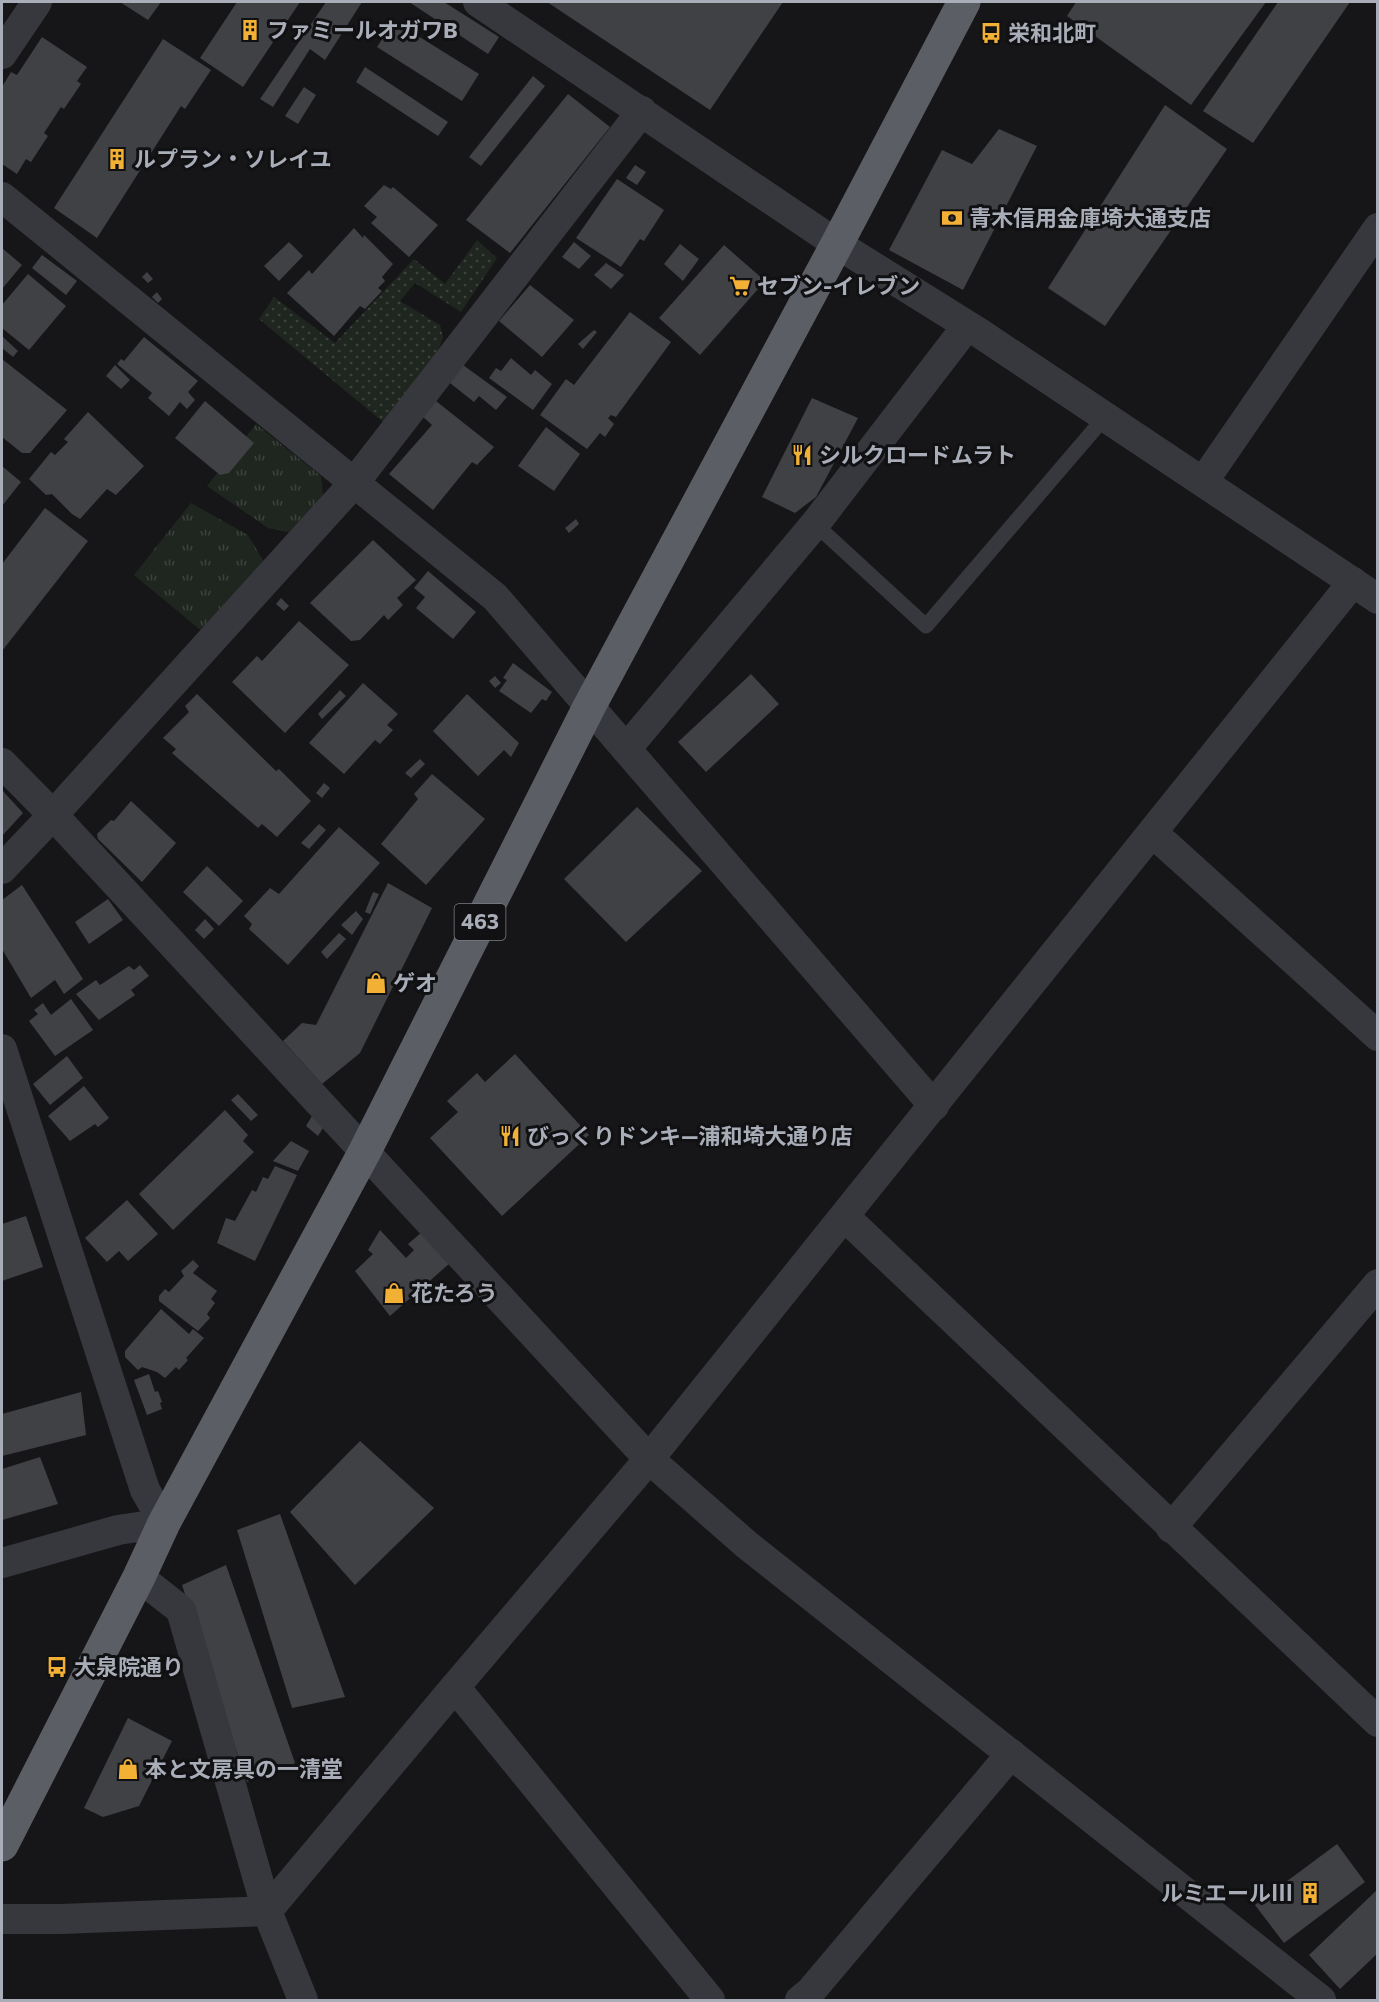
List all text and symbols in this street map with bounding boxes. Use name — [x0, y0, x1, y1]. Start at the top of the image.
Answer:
place label: ファミールオガワB — [267, 16, 458, 43]
building icon: ファミールオガワB — [238, 18, 262, 42]
place label: 栄和北町 — [1008, 19, 1096, 46]
bus stop icon: 栄和北町 — [979, 21, 1003, 45]
place label: ルプラン・ソレイユ — [134, 145, 332, 172]
building icon: ルプラン・ソレイユ — [105, 147, 129, 171]
place label: 青木信用金庫埼大通支店 — [969, 204, 1211, 231]
bank icon: 青木信用金庫埼大通支店 — [940, 206, 964, 230]
place label: セブン-イレブン — [757, 272, 920, 299]
supermarket icon: セブン-イレブン — [728, 274, 752, 298]
place label: シルクロードムラト — [819, 441, 1016, 468]
restaurant icon: シルクロードムラト — [790, 443, 814, 467]
road number: 463 — [454, 904, 506, 940]
place label: ゲオ — [393, 969, 437, 996]
shop icon: ゲオ — [364, 971, 388, 995]
place label: びっくりドンキ―浦和埼大通り店 — [527, 1122, 853, 1149]
restaurant icon: びっくりドンキ―浦和埼大通り店 — [498, 1124, 522, 1148]
place label: 花たろう — [411, 1279, 498, 1306]
shop icon: 花たろう — [382, 1281, 406, 1305]
place label: 大泉院通り — [74, 1653, 184, 1680]
bus stop icon: 大泉院通り — [45, 1655, 69, 1679]
place label: 本と文房具の一清堂 — [145, 1755, 343, 1782]
shop icon: 本と文房具の一清堂 — [116, 1757, 140, 1781]
place label: ルミエールⅢ — [1161, 1879, 1293, 1906]
building icon: ルミエールⅢ — [1298, 1881, 1322, 1905]

